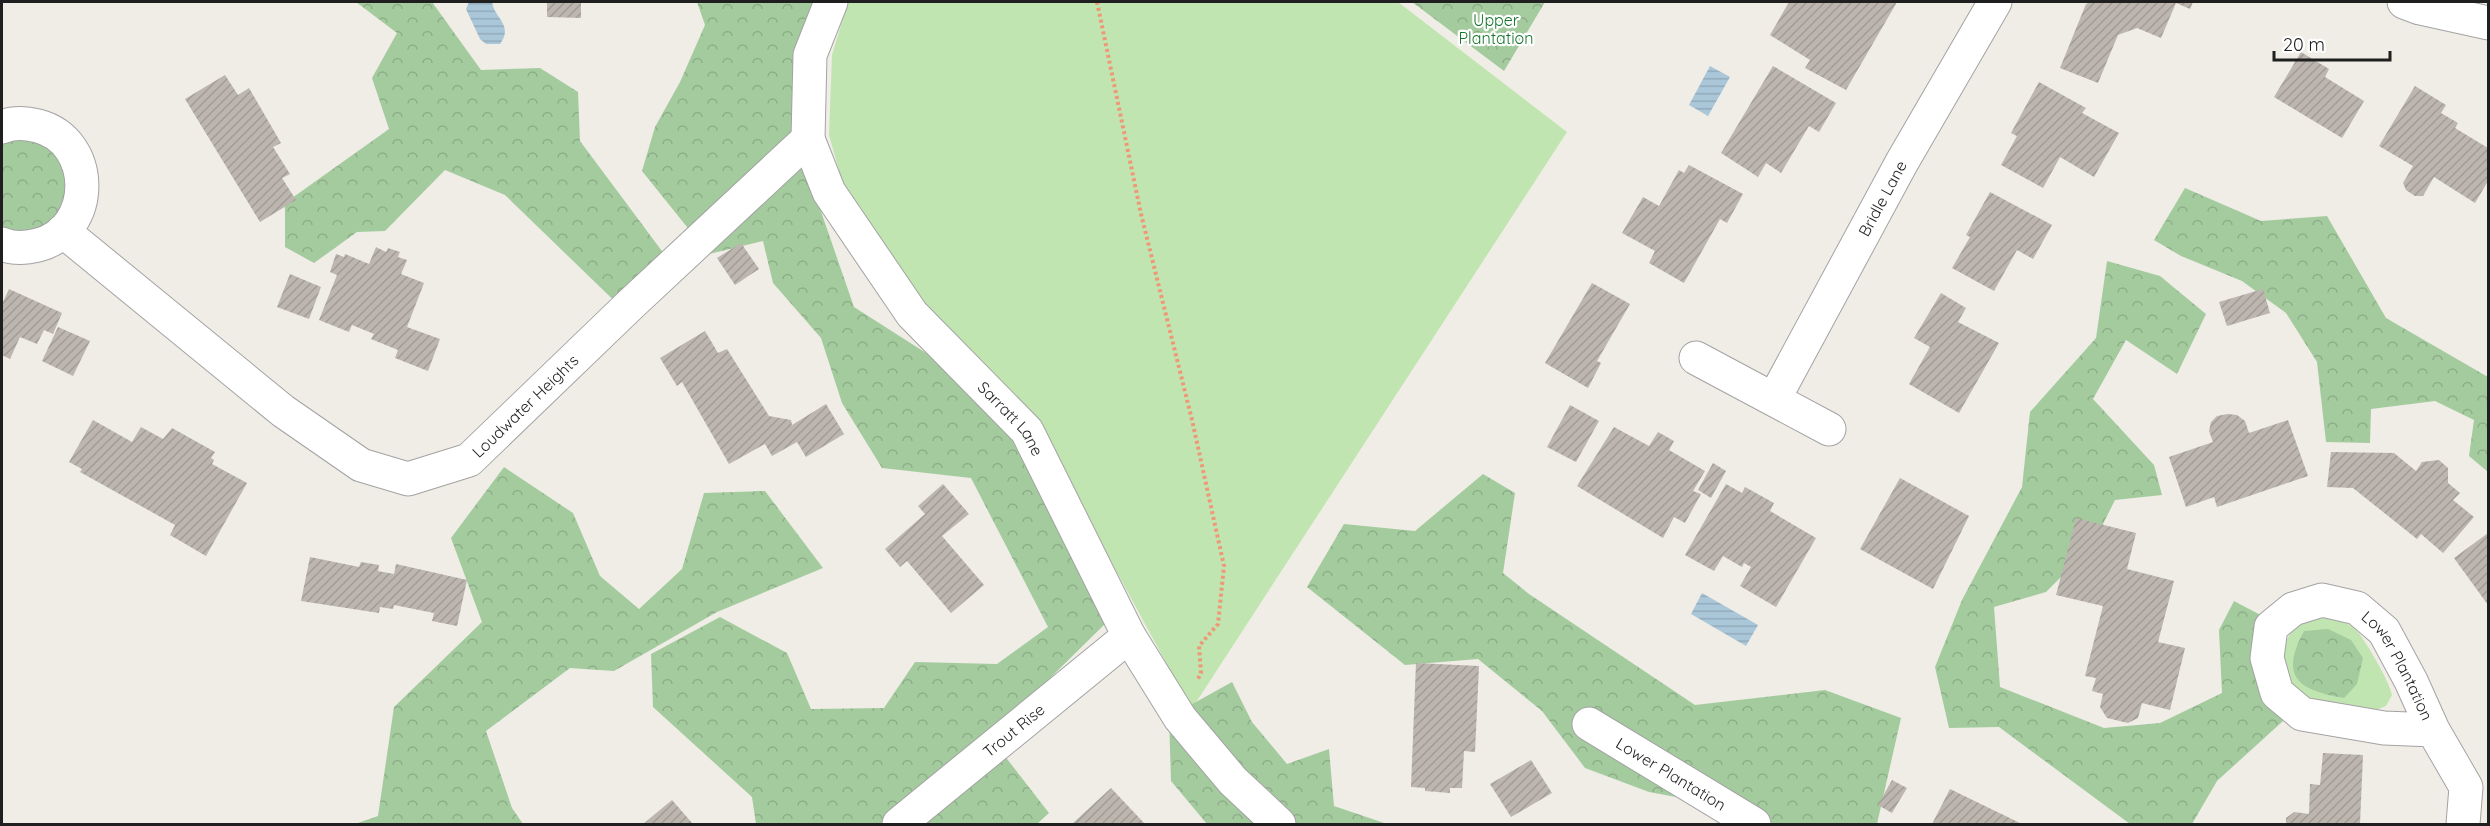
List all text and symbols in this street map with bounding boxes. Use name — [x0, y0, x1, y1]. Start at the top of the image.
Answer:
park label: Upper Plantation — [1458, 10, 1534, 48]
scale bar — [2274, 24, 2390, 62]
text: 20 m — [2283, 33, 2325, 56]
street label: Bridle Lane — [1854, 157, 1911, 240]
street label: Loudwater Heights — [468, 350, 583, 462]
street label: Sarratt Lane — [974, 377, 1048, 459]
street label: Lower Plantation — [2358, 606, 2437, 723]
street label: Trout Rise — [979, 699, 1049, 761]
street label: Lower Plantation — [1612, 733, 1730, 815]

